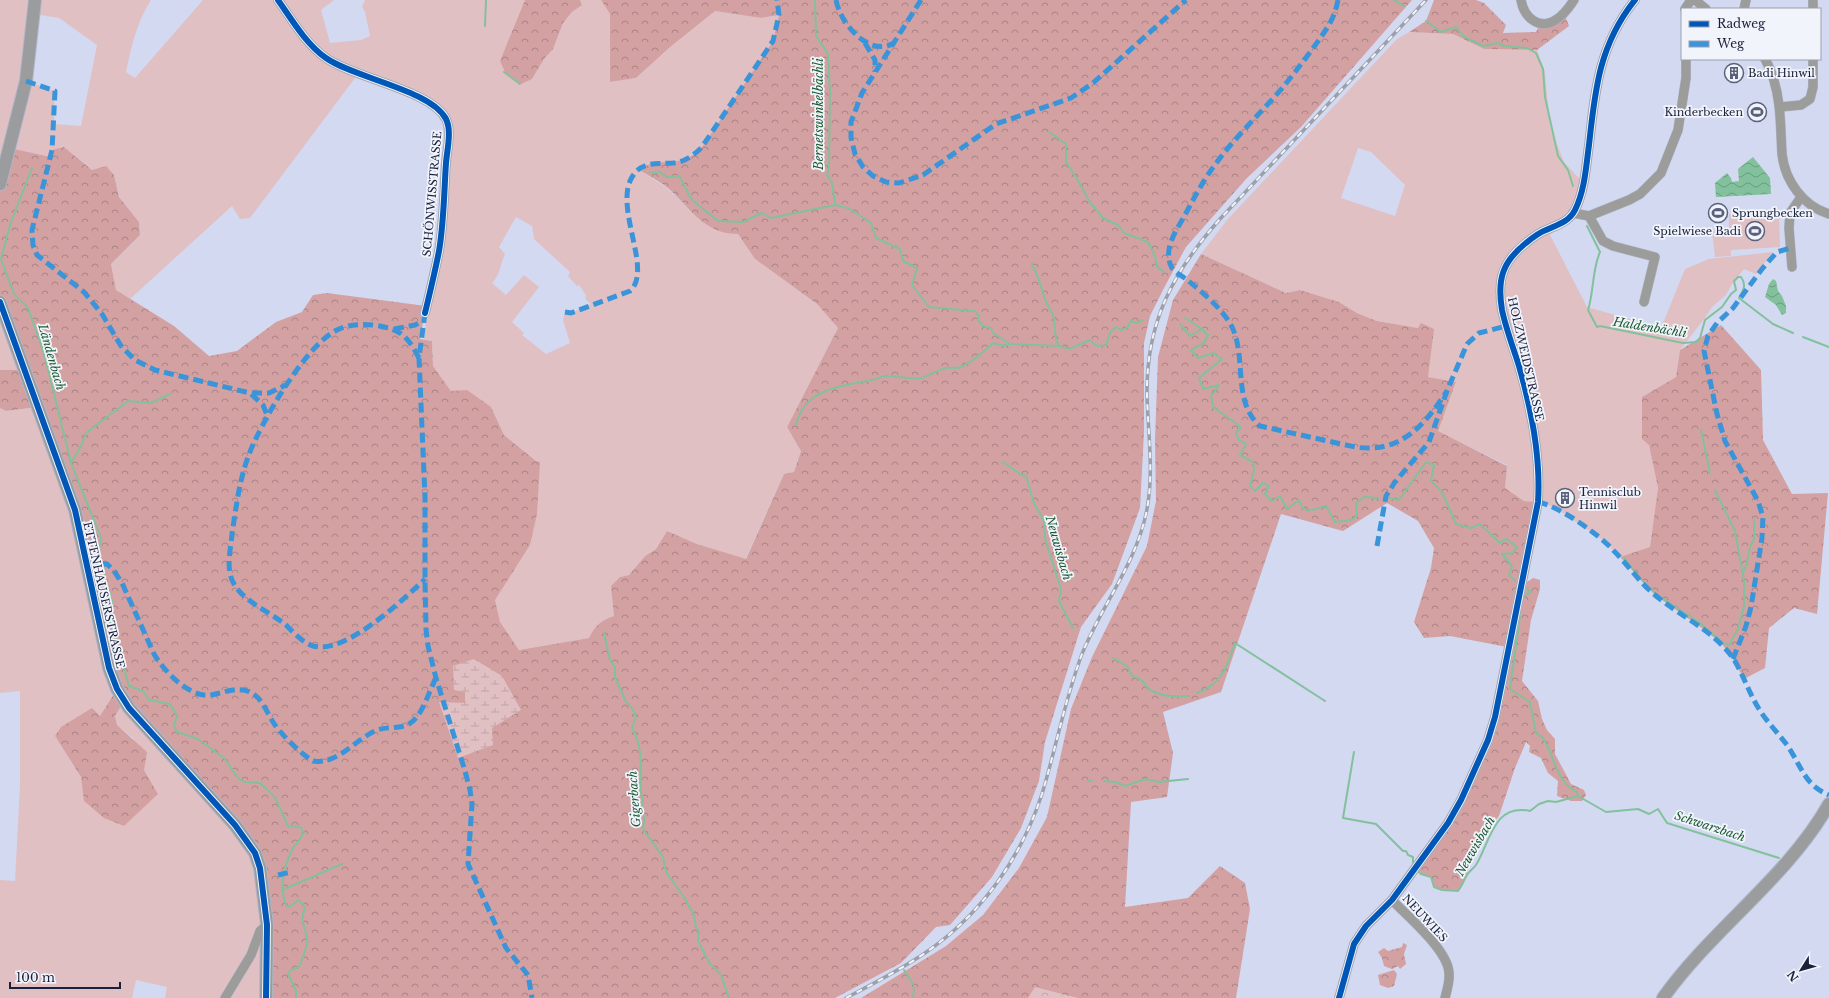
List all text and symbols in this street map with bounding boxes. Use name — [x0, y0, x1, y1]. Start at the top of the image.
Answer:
legend — [1681, 8, 1821, 60]
text: Radweg — [1717, 16, 1766, 31]
text: Weg — [1716, 36, 1745, 51]
water label: Bernetswinkelbächli — [811, 57, 826, 171]
building icon: Badi Hinwil — [1723, 62, 1745, 84]
place label: Badi Hinwil — [1748, 66, 1815, 80]
sports icon: Kinderbecken — [1746, 101, 1768, 123]
place label: Kinderbecken — [1664, 105, 1743, 119]
street label: SCHÖNWISSTRASSE — [420, 131, 444, 257]
sports icon: Sprungbecken — [1707, 202, 1729, 224]
place label: Sprungbecken — [1732, 206, 1813, 220]
sports icon: Spielwiese Badi — [1744, 220, 1766, 242]
place label: Spielwiese Badi — [1653, 224, 1741, 238]
street label: HOLZWEIDSTRASSE — [1505, 295, 1547, 423]
water label: Haldenbächli — [1611, 314, 1689, 340]
water label: Ländenbach — [35, 321, 69, 392]
place label: Tennisclub Hinwil — [1579, 485, 1641, 512]
building icon: Tennisclub Hinwil — [1554, 487, 1576, 509]
water label: Neuwisbach — [1042, 513, 1075, 582]
street label: ETTENHAUSERSTRASSE — [80, 520, 128, 670]
water label: Gigerbach — [625, 770, 643, 828]
water label: Schwarzbach — [1673, 808, 1747, 845]
water label: Neuwisbach — [1451, 813, 1498, 879]
street label: NEUWIES — [1399, 891, 1451, 945]
north arrow — [1781, 950, 1821, 990]
scale bar — [10, 964, 120, 990]
text: N — [1784, 967, 1802, 984]
text: 100 m — [16, 970, 55, 985]

